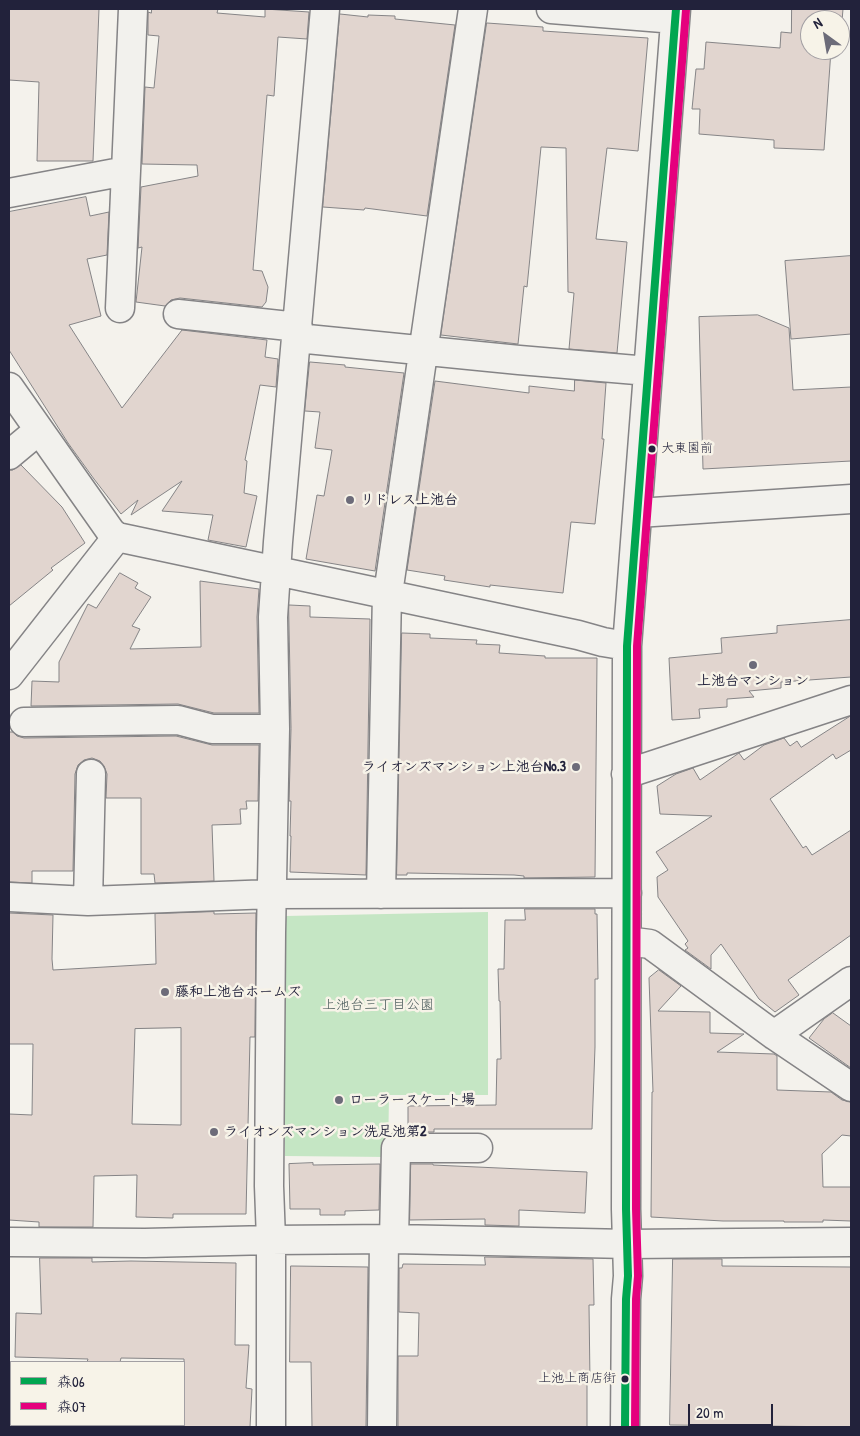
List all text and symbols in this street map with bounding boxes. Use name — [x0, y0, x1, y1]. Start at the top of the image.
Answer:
north arrow — [800, 10, 850, 60]
text: N — [809, 13, 826, 33]
place label: 大東園前 — [661, 441, 713, 457]
marker: 大東園前 — [647, 444, 657, 454]
place label: リドレス上池台 — [360, 492, 458, 508]
marker: リドレス上池台 — [344, 494, 356, 506]
marker: 上池台マンション — [747, 659, 759, 671]
place label: 上池台マンション — [697, 673, 809, 689]
place label: ライオンズマンション上池台No.3 — [362, 759, 566, 775]
marker: ライオンズマンション上池台No.3 — [570, 761, 582, 773]
place label: 藤和上池台ホームズ — [175, 984, 301, 1000]
marker: 藤和上池台ホームズ — [159, 986, 171, 998]
park label: 上池台三丁目公園 — [322, 997, 434, 1013]
place label: ローラースケート場 — [349, 1092, 475, 1108]
marker: ローラースケート場 — [333, 1094, 345, 1106]
place label: ライオンズマンション洗足池第2 — [224, 1124, 427, 1140]
marker: ライオンズマンション洗足池第2 — [208, 1126, 220, 1138]
legend — [10, 1361, 185, 1426]
text: 森06 — [57, 1371, 85, 1392]
place label: 上池上商店街 — [538, 1371, 616, 1387]
marker: 上池上商店街 — [620, 1374, 630, 1384]
scale bar — [690, 1394, 775, 1426]
text: 森07 — [57, 1396, 86, 1417]
text: 20 m — [696, 1402, 723, 1423]

